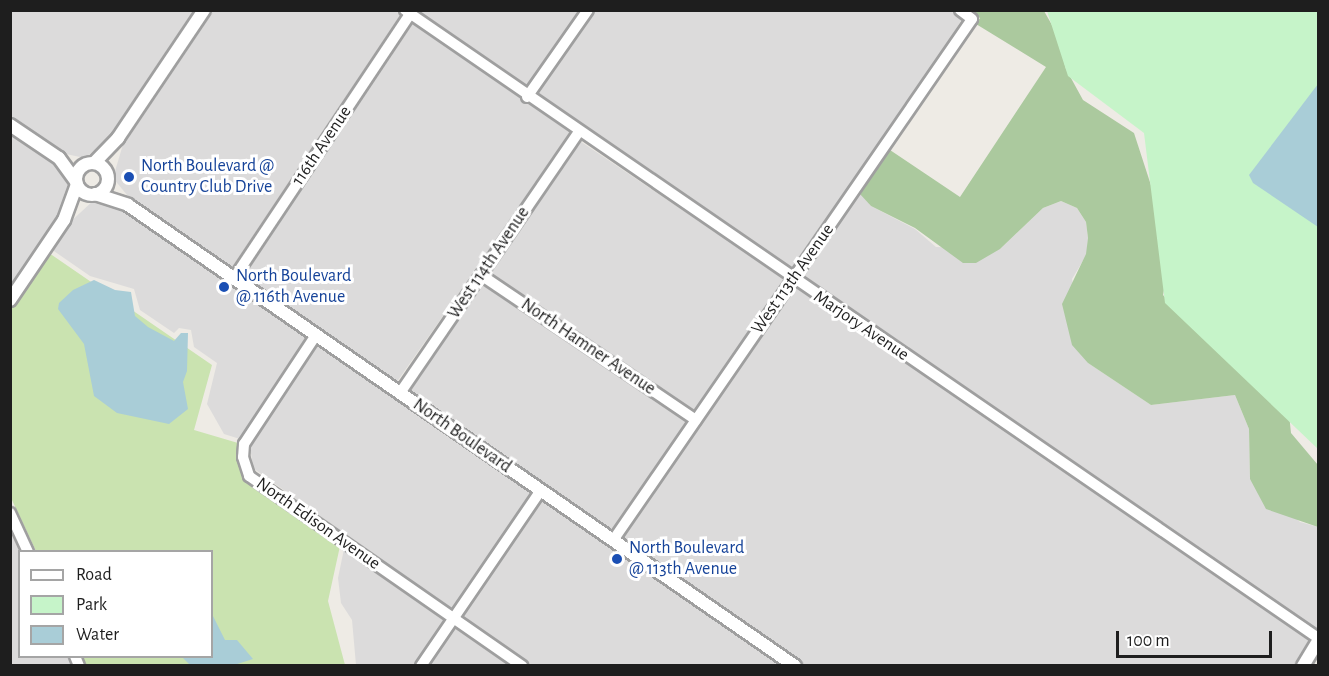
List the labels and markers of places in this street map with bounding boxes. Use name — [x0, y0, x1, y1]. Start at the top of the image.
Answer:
place label: North Boulevard @ Country Club Drive — [141, 156, 274, 198]
marker: North Boulevard @ Country Club Drive — [122, 170, 136, 184]
place label: North Boulevard @ 116th Avenue — [236, 266, 351, 308]
marker: North Boulevard @ 116th Avenue — [217, 280, 231, 294]
place label: North Boulevard @ 113th Avenue — [629, 538, 744, 580]
marker: North Boulevard @ 113th Avenue — [610, 552, 624, 566]

